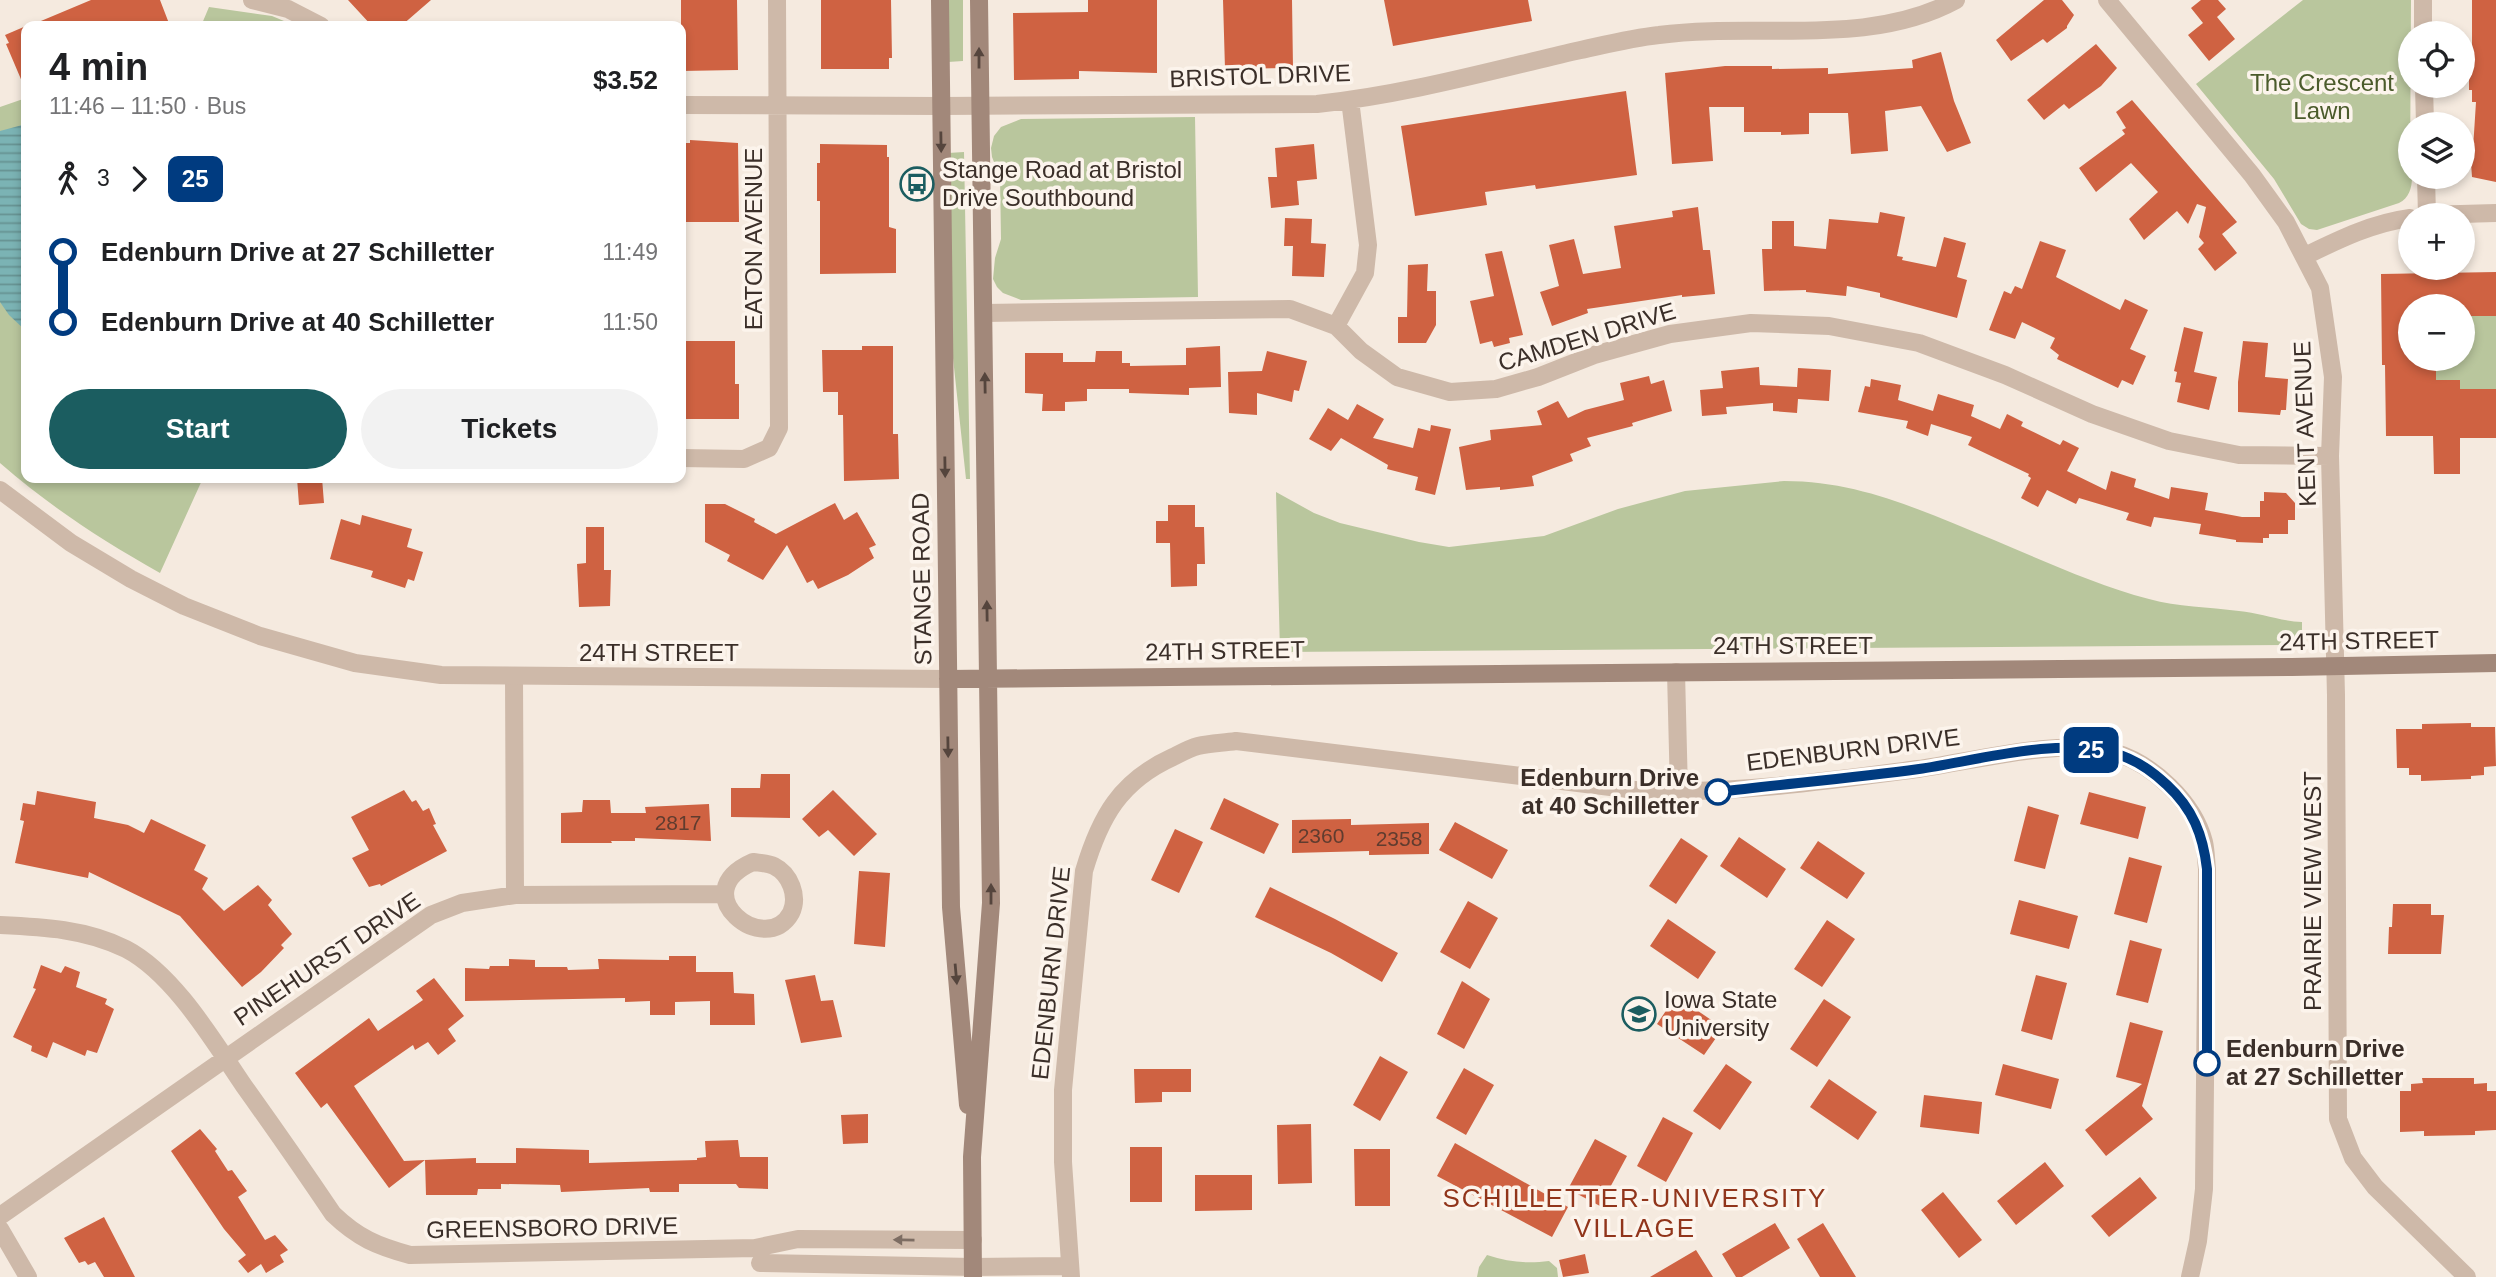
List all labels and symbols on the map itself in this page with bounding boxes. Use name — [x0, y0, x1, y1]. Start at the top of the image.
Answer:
one-way arrow — [973, 46, 985, 68]
street label: BRISTOL DRIVE — [1169, 59, 1351, 92]
park label: The Crescent Lawn — [2250, 69, 2394, 124]
one-way arrow — [935, 131, 947, 153]
street label: EATON AVENUE — [740, 148, 767, 330]
place label: Stange Road at Bristol Drive Southbound — [942, 156, 1182, 211]
bus stop icon: Stange Road at Bristol Drive Southbound — [898, 165, 936, 203]
street label: CAMDEN DRIVE — [1495, 297, 1679, 376]
street label: KENT AVENUE — [2288, 341, 2321, 507]
one-way arrow — [979, 372, 991, 394]
one-way arrow — [939, 456, 951, 478]
street label: STANGE ROAD — [906, 492, 937, 666]
one-way arrow — [982, 599, 993, 621]
street label: 24TH STREET — [2279, 626, 2440, 655]
street label: 24TH STREET — [1713, 632, 1873, 659]
street label: 24TH STREET — [1145, 636, 1306, 665]
street label: 24TH STREET — [579, 639, 739, 666]
street label: EDENBURN DRIVE — [1745, 723, 1961, 776]
line badge: 25 — [2060, 727, 2122, 773]
one-way arrow — [942, 736, 954, 758]
place label: Edenburn Drive at 40 Schilletter — [1520, 764, 1699, 819]
street label: PRAIRIE VIEW WEST — [2299, 771, 2326, 1011]
marker: Edenburn Drive at 40 Schilletter — [1705, 779, 1731, 805]
house number: 2817 — [655, 811, 701, 834]
house number: 2360 — [1298, 824, 1344, 847]
house number: 2358 — [1376, 827, 1422, 850]
street label: EDENBURN DRIVE — [1026, 865, 1075, 1081]
one-way arrow — [985, 882, 997, 904]
street label: PINEHURST DRIVE — [229, 886, 425, 1031]
one-way arrow — [951, 963, 962, 985]
place label: Iowa State University — [1664, 986, 1777, 1041]
school or university icon: Iowa State University — [1620, 995, 1658, 1033]
place label: Edenburn Drive at 27 Schilletter — [2226, 1035, 2405, 1090]
marker: Edenburn Drive at 27 Schilletter — [2194, 1050, 2220, 1076]
district label: SCHILLETTER-UNIVERSITY VILLAGE — [1443, 1183, 1827, 1243]
street label: GREENSBORO DRIVE — [426, 1212, 678, 1243]
one-way arrow — [893, 1234, 915, 1246]

